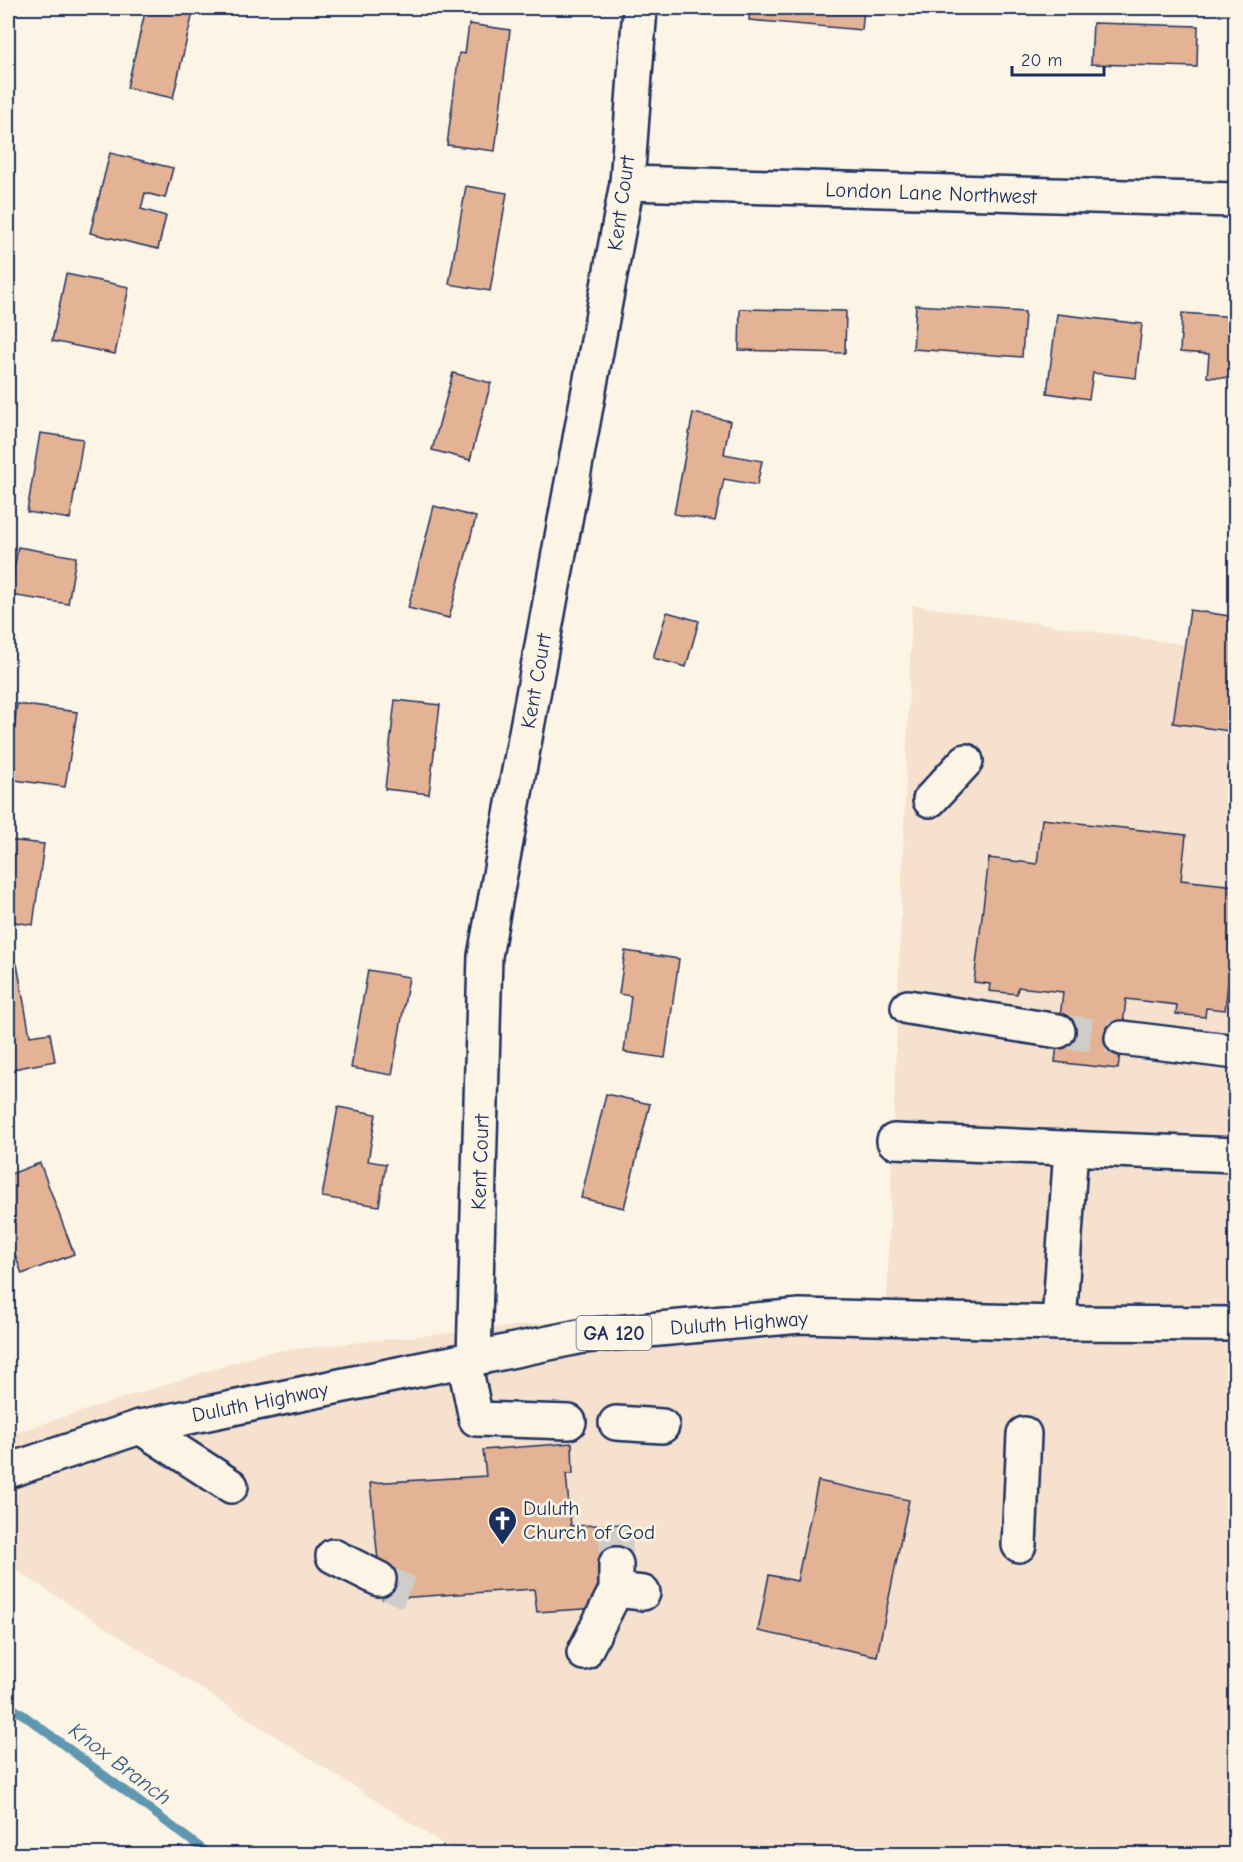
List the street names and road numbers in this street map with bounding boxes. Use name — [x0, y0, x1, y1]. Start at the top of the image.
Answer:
street label: Kent Court — [602, 153, 640, 252]
street label: London Lane Northwest — [825, 177, 1038, 209]
street label: Kent Court — [516, 631, 556, 730]
street label: Kent Court — [466, 1113, 494, 1210]
street label: Duluth Highway — [669, 1306, 809, 1340]
road number: GA 120 — [576, 1316, 652, 1350]
street label: Duluth Highway — [190, 1377, 331, 1427]

